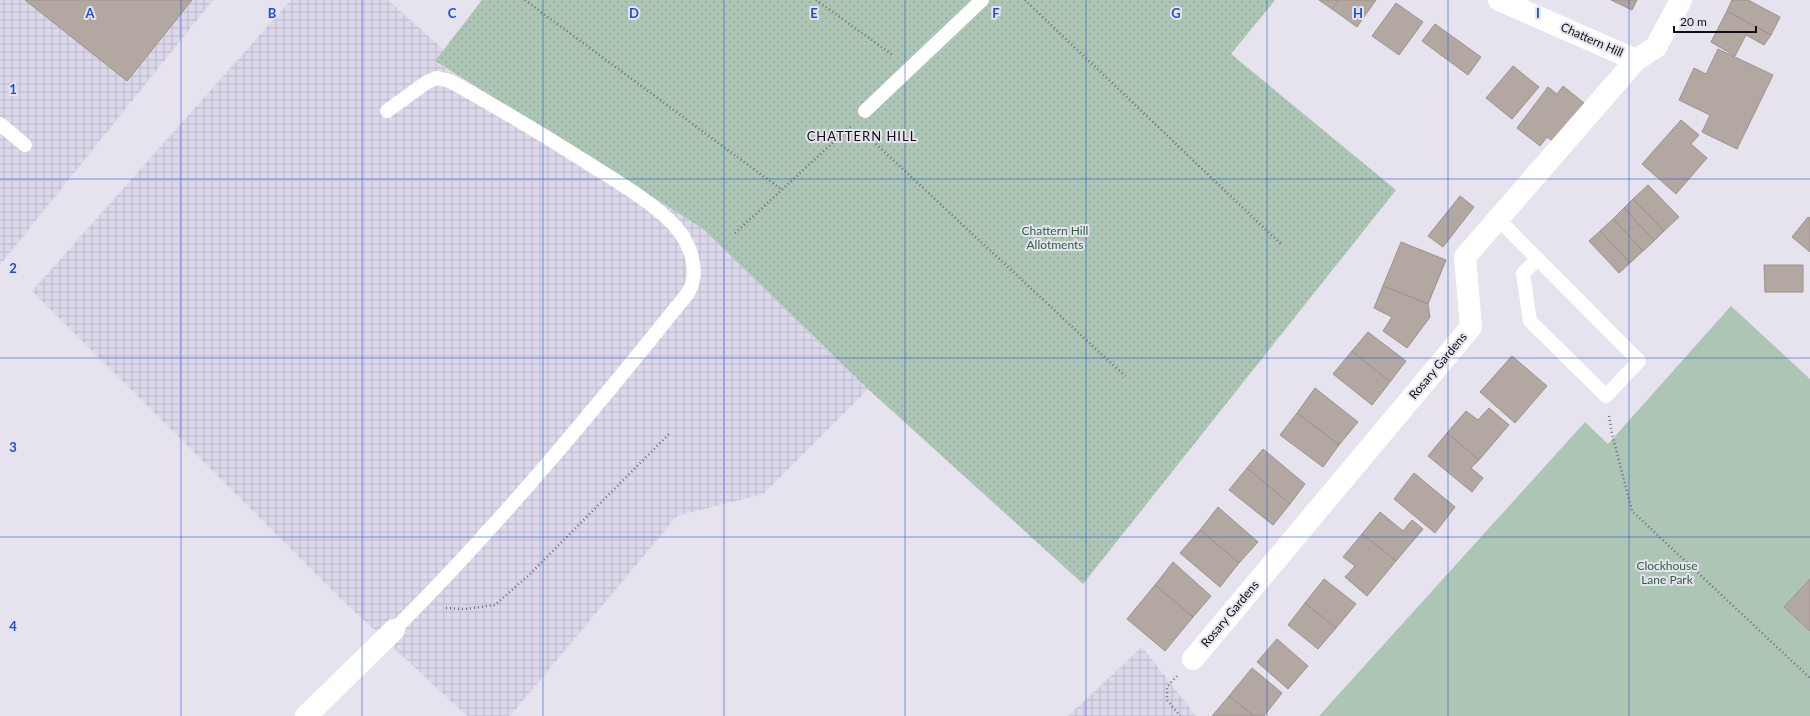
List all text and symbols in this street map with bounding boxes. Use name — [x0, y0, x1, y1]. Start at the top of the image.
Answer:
text: A — [84, 5, 95, 21]
text: B — [268, 5, 277, 21]
text: C — [448, 5, 457, 21]
text: D — [629, 5, 639, 21]
text: E — [810, 5, 818, 21]
text: F — [992, 5, 1000, 21]
text: G — [1171, 5, 1181, 21]
text: H — [1353, 5, 1363, 21]
text: I — [1536, 5, 1540, 21]
scale bar — [1674, 8, 1756, 34]
text: 20 m — [1680, 14, 1707, 29]
street label: Chattern Hill — [1559, 19, 1626, 60]
text: 1 — [9, 81, 17, 97]
district label: CHATTERN HILL — [807, 128, 917, 144]
park label: Chattern Hill Allotments — [1022, 223, 1088, 252]
text: 2 — [9, 260, 17, 276]
street label: Rosary Gardens — [1405, 329, 1470, 402]
text: 3 — [9, 439, 17, 455]
park label: Clockhouse Lane Park — [1636, 558, 1698, 587]
street label: Rosary Gardens — [1197, 577, 1262, 650]
text: 4 — [9, 618, 17, 634]

